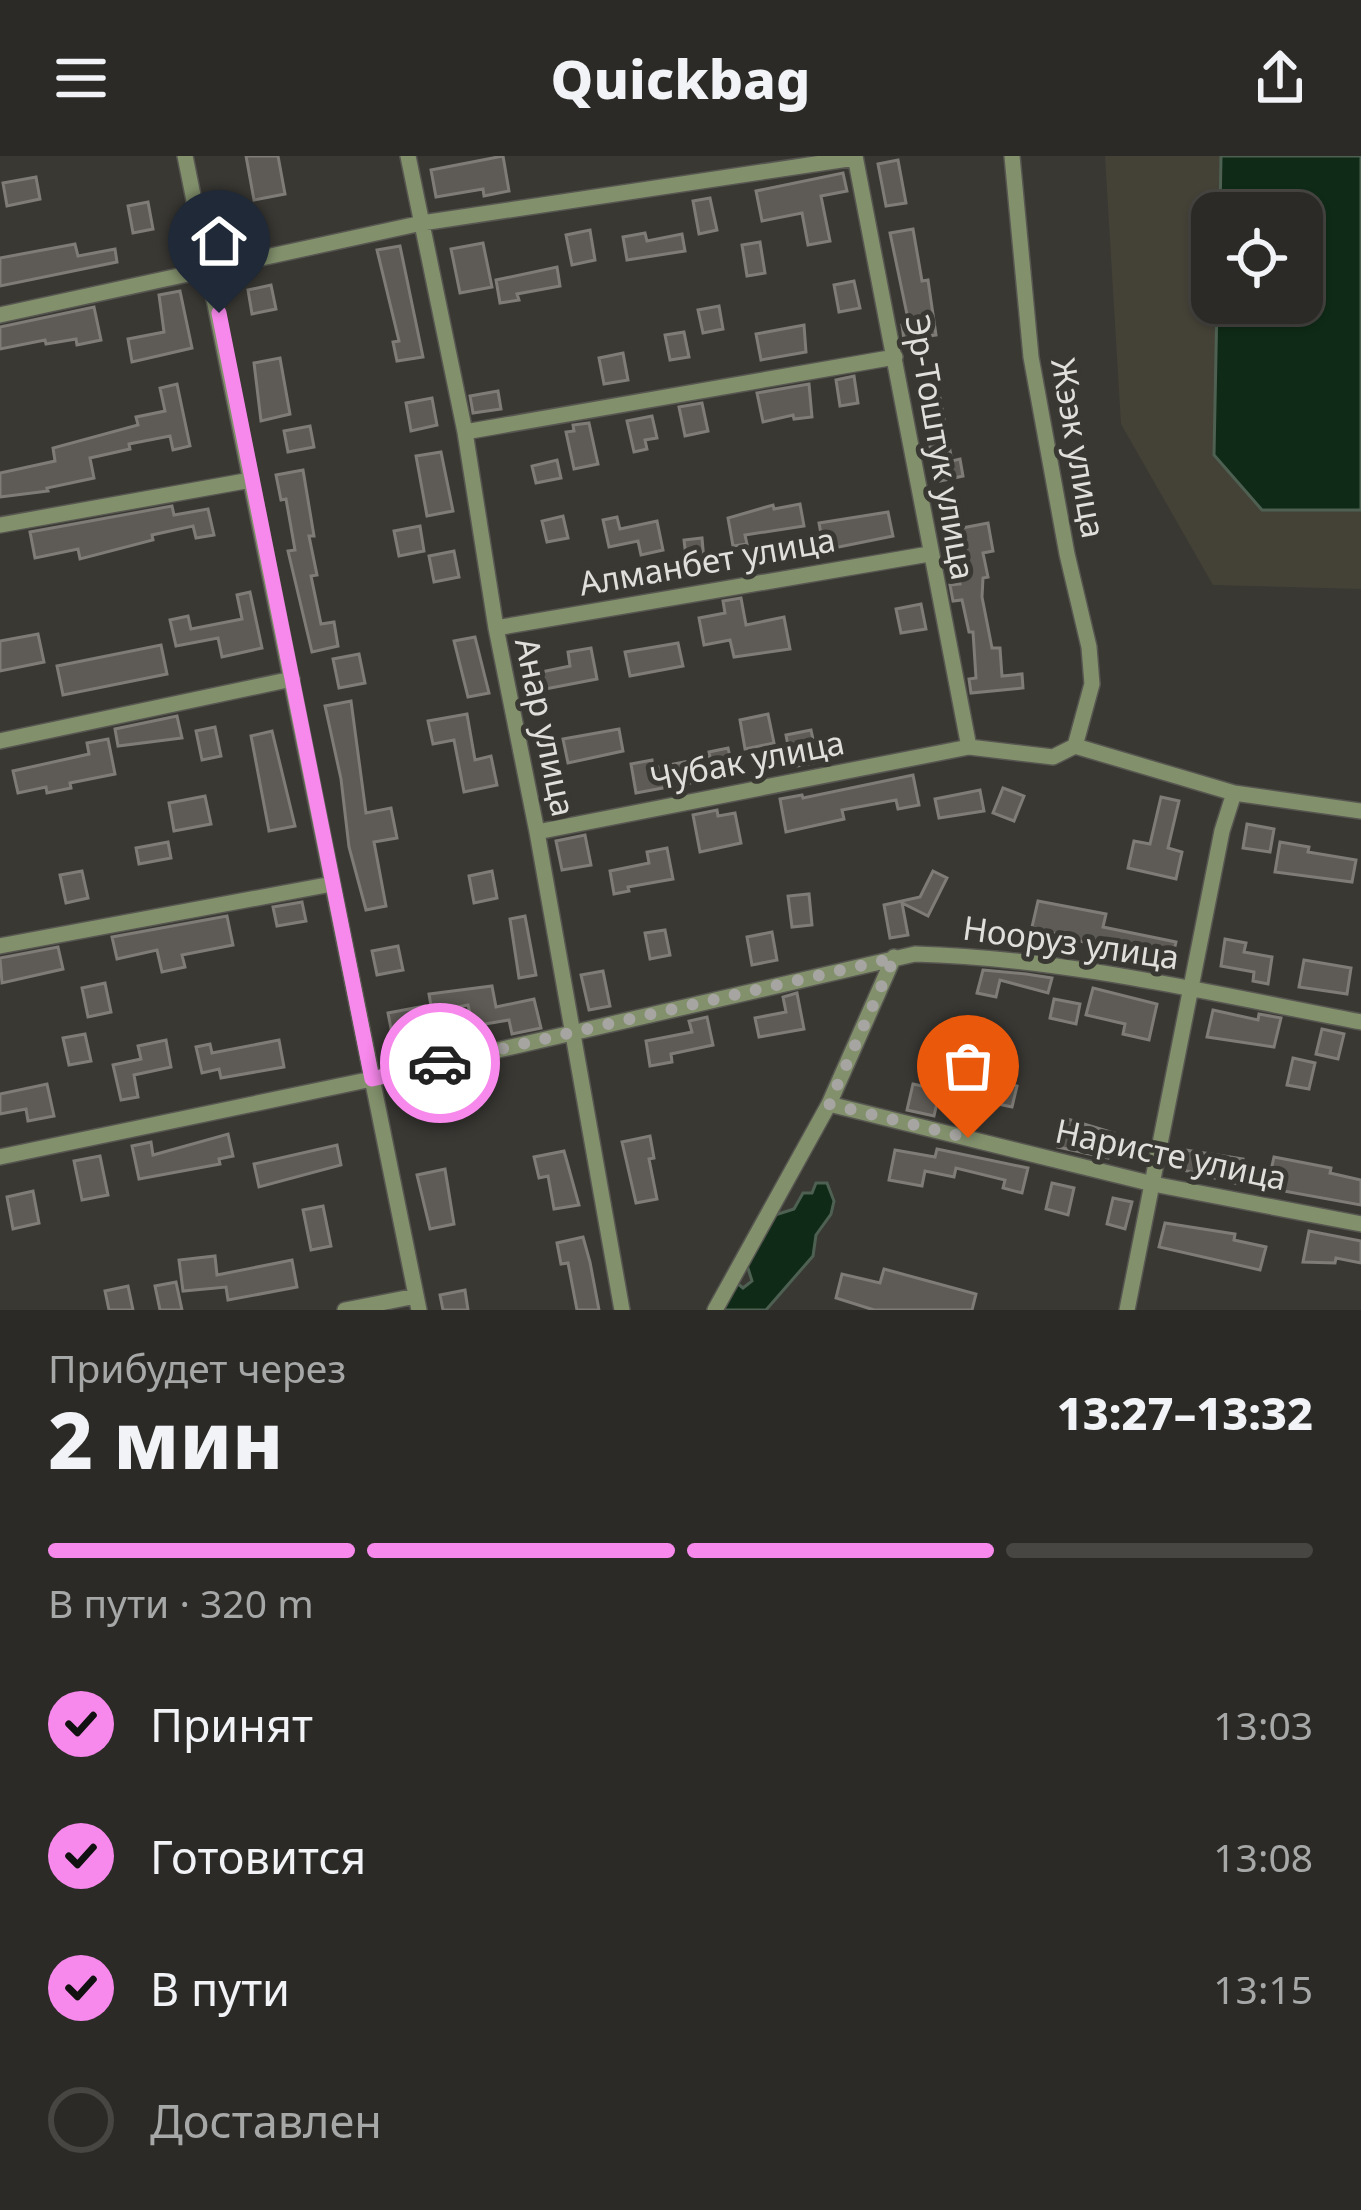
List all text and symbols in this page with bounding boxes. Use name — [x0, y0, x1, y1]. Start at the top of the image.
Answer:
text: Quickbag — [551, 41, 810, 115]
icon: menu — [48, 45, 114, 111]
icon: share — [1247, 45, 1313, 111]
pin — [168, 190, 270, 313]
map controls — [1191, 192, 1323, 324]
button: locate — [1191, 192, 1323, 324]
icon: home — [186, 208, 252, 274]
street label: Эр-Тоштук улица — [896, 311, 986, 583]
street label: Жээк улица — [1041, 354, 1117, 542]
street label: Алманбет улица — [575, 516, 839, 606]
street label: Анар улица — [505, 633, 587, 821]
street label: Чубак улица — [646, 719, 848, 801]
street label: Нооруз улица — [960, 905, 1182, 979]
courier — [380, 1003, 500, 1123]
pin — [917, 1015, 1019, 1138]
icon: car — [407, 1030, 473, 1096]
icon: bag — [935, 1033, 1001, 1099]
street label: Наристе улица — [1051, 1108, 1291, 1200]
text: Прибудет через — [48, 1341, 346, 1394]
text: 13:27–13:32 — [1057, 1382, 1313, 1443]
text: 2 мин — [48, 1386, 283, 1492]
text: В пути · 320 m — [48, 1576, 314, 1629]
icon: check — [48, 1691, 114, 1757]
text: Принят — [150, 1694, 313, 1755]
text: 13:03 — [1213, 1698, 1313, 1751]
icon: check — [48, 1823, 114, 1889]
text: Готовится — [150, 1826, 366, 1887]
text: 13:08 — [1213, 1830, 1313, 1883]
icon: check — [48, 1955, 114, 2021]
text: В пути — [150, 1958, 290, 2019]
text: 13:15 — [1213, 1962, 1313, 2015]
text: Доставлен — [150, 2090, 382, 2151]

